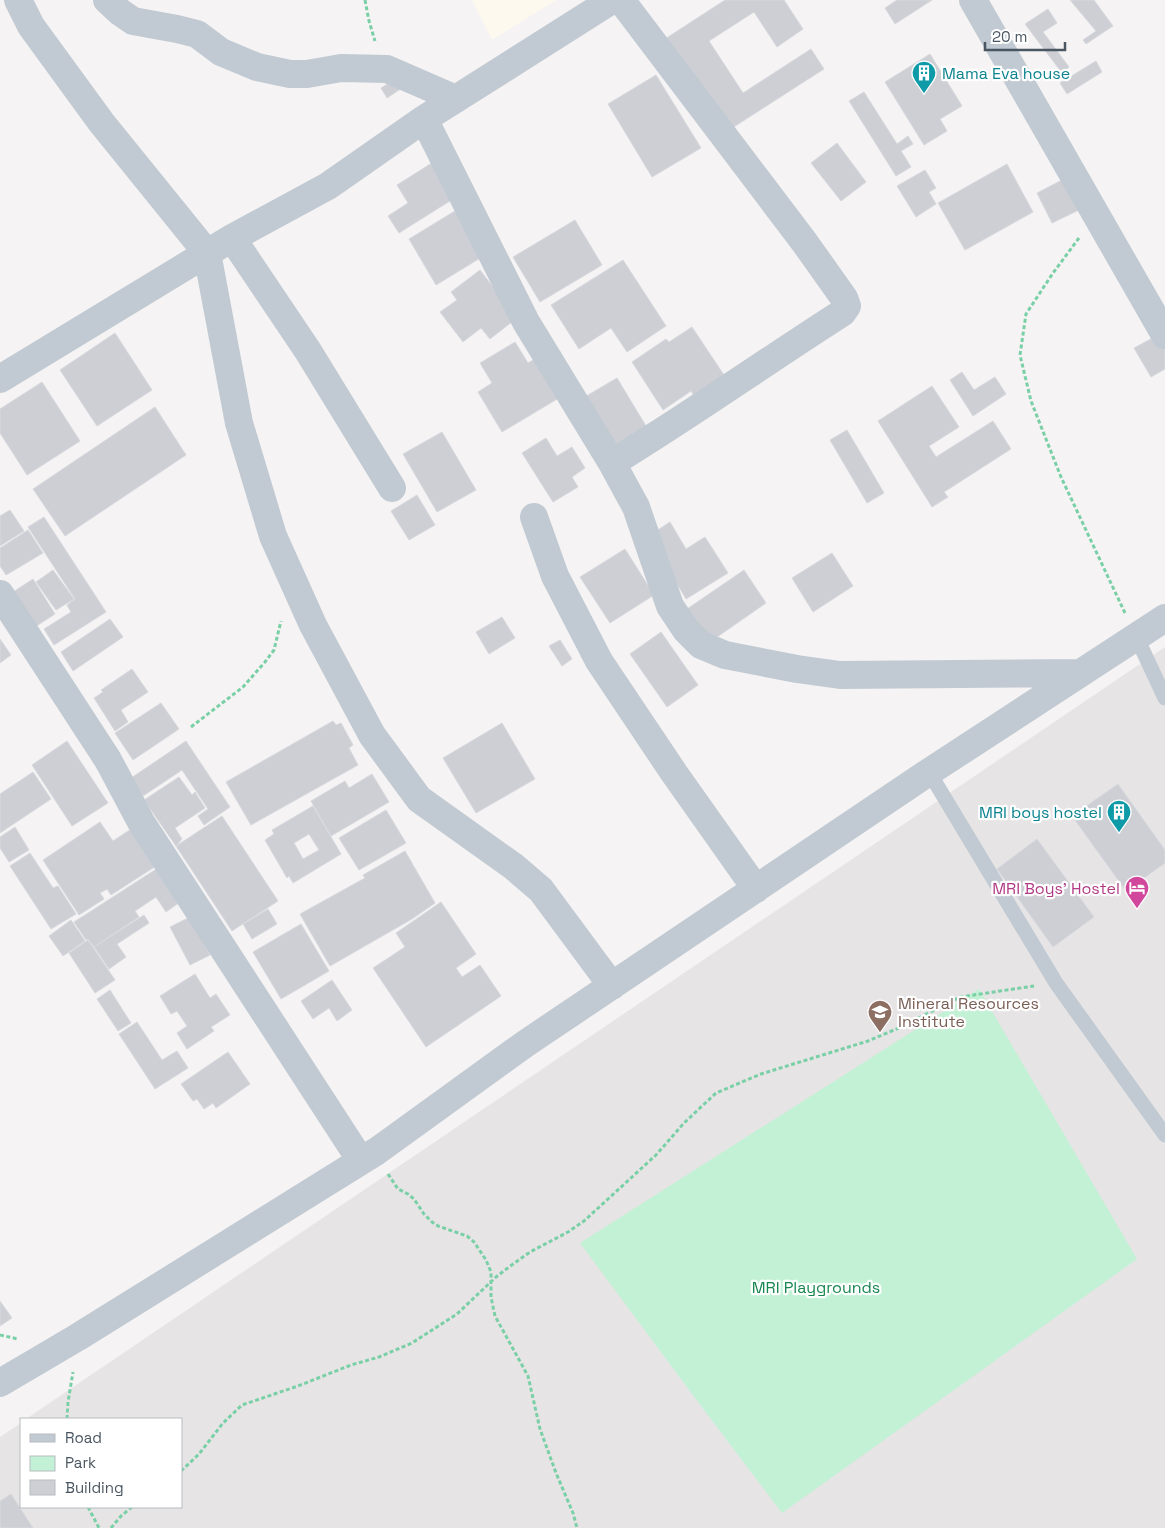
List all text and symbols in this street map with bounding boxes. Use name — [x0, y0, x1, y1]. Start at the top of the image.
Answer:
scale bar — [985, 20, 1065, 52]
text: 20 m — [992, 27, 1027, 46]
building icon: Mama Eva house — [911, 60, 937, 94]
place label: Mama Eva house — [942, 63, 1070, 84]
building icon: MRI boys hostel — [1106, 799, 1132, 833]
place label: MRI boys hostel — [979, 802, 1102, 823]
hotel icon: MRI Boys' Hostel — [1124, 875, 1150, 909]
place label: MRI Boys' Hostel — [992, 878, 1120, 899]
place label: Mineral Resources Institute — [898, 993, 1039, 1032]
school or university icon: Mineral Resources Institute — [867, 999, 893, 1033]
park label: MRI Playgrounds — [752, 1277, 880, 1298]
legend — [20, 1418, 182, 1508]
text: Road — [65, 1428, 102, 1447]
text: Park — [65, 1453, 96, 1472]
text: Building — [65, 1478, 124, 1497]

